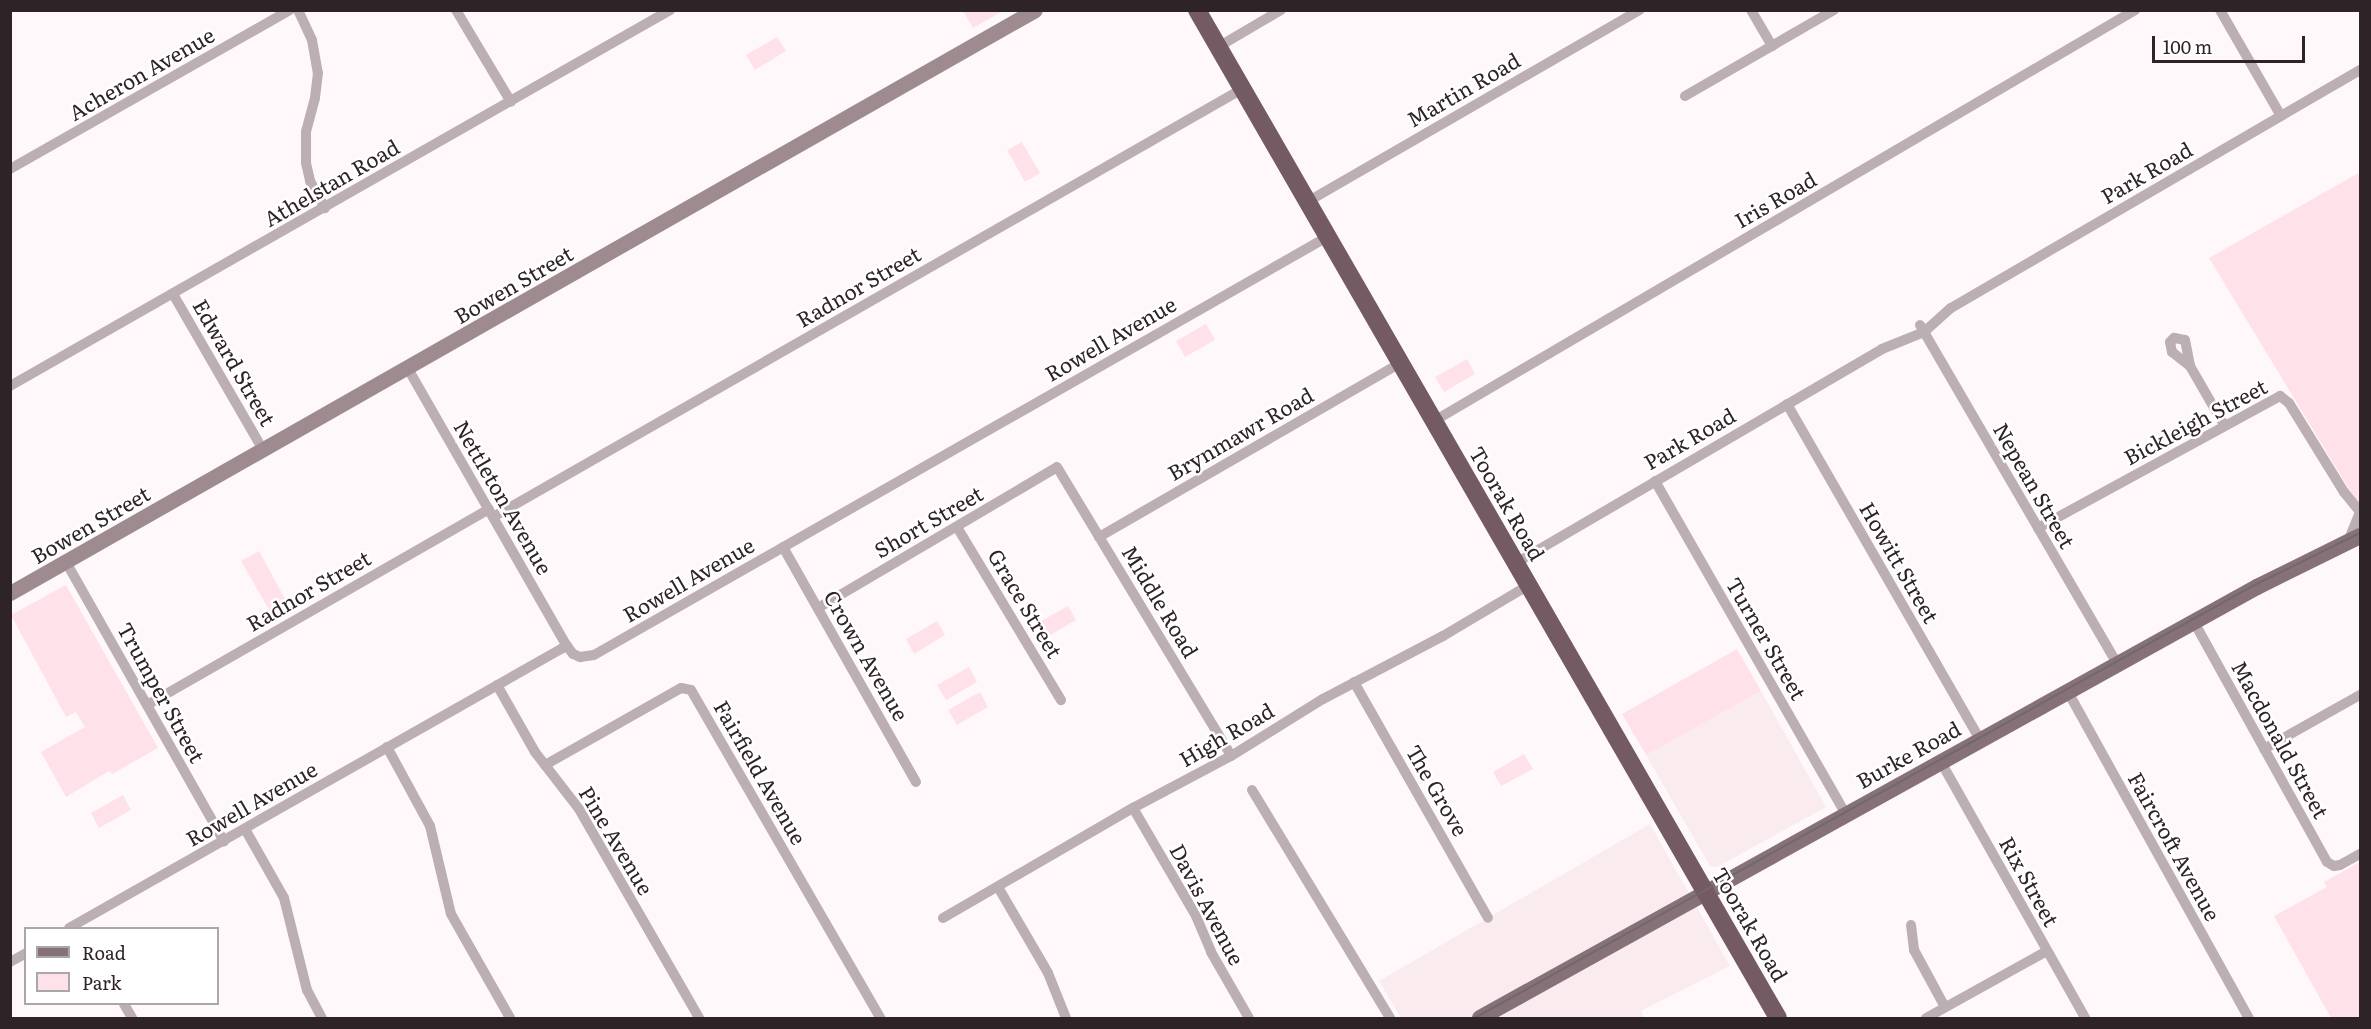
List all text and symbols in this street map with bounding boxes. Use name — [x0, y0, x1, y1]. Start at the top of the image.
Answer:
street label: Acheron Avenue — [64, 21, 218, 125]
scale bar — [2155, 24, 2308, 62]
text: 100 m — [2163, 33, 2212, 60]
street label: Martin Road — [1402, 47, 1524, 131]
street label: Athelstan Road — [259, 133, 403, 231]
street label: Park Road — [2096, 136, 2196, 208]
street label: Iris Road — [1730, 166, 1820, 232]
street label: Bowen Street — [449, 240, 577, 328]
street label: Radnor Street — [792, 240, 924, 332]
street label: Rowell Avenue — [1040, 290, 1180, 386]
street label: Edward Street — [189, 294, 281, 430]
street label: Bickleigh Street — [2119, 373, 2271, 469]
street label: Brynmawr Road — [1163, 381, 1317, 485]
street label: Park Road — [1639, 402, 1739, 474]
street label: Nettleton Avenue — [450, 415, 558, 579]
street label: Nepean Street — [1989, 418, 2081, 552]
street label: Toorak Road — [1465, 441, 1551, 565]
street label: Bowen Street — [26, 480, 154, 568]
street label: Short Street — [869, 480, 987, 562]
street label: Howitt Street — [1855, 497, 1945, 627]
street label: Rowell Avenue — [618, 531, 758, 627]
street label: Middle Road — [1118, 540, 1204, 662]
street label: Radnor Street — [242, 544, 374, 636]
street label: Grace Street — [984, 544, 1068, 662]
street label: Turner Street — [1722, 572, 1812, 704]
street label: Crown Avenue — [819, 585, 915, 725]
street label: Trumper Street — [113, 618, 211, 766]
street label: Macdonald Street — [2227, 656, 2335, 822]
street label: Fairfield Avenue — [710, 696, 812, 848]
street label: High Road — [1174, 697, 1278, 771]
street label: Burke Road — [1851, 715, 1965, 793]
street label: The Grove — [1402, 740, 1474, 840]
street label: Rowell Avenue — [181, 755, 321, 851]
street label: Faircroft Avenue — [2124, 767, 2226, 925]
street label: Pine Avenue — [575, 781, 659, 899]
street label: Rix Street — [1995, 832, 2065, 930]
street label: Davis Avenue — [1166, 839, 1250, 969]
street label: Toorak Road — [1708, 862, 1794, 986]
legend — [24, 927, 219, 1005]
text: Road — [82, 939, 126, 966]
text: Park — [82, 969, 121, 996]

